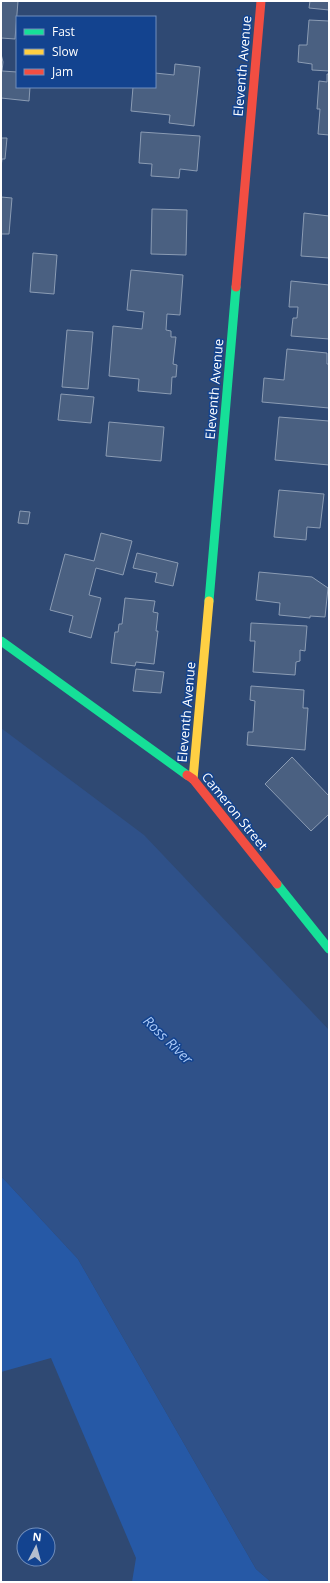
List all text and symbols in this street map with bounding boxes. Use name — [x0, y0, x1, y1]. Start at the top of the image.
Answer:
street label: Eleventh Avenue — [229, 15, 255, 117]
legend — [16, 16, 156, 88]
text: Fast — [52, 23, 75, 40]
text: Slow — [52, 43, 79, 60]
text: Jam — [51, 63, 73, 80]
street label: Eleventh Avenue — [201, 338, 227, 440]
street label: Eleventh Avenue — [173, 661, 199, 763]
street label: Cameron Street — [198, 768, 272, 854]
water label: Ross River — [139, 1011, 198, 1068]
north arrow — [16, 1527, 56, 1567]
text: N — [32, 1529, 42, 1544]

